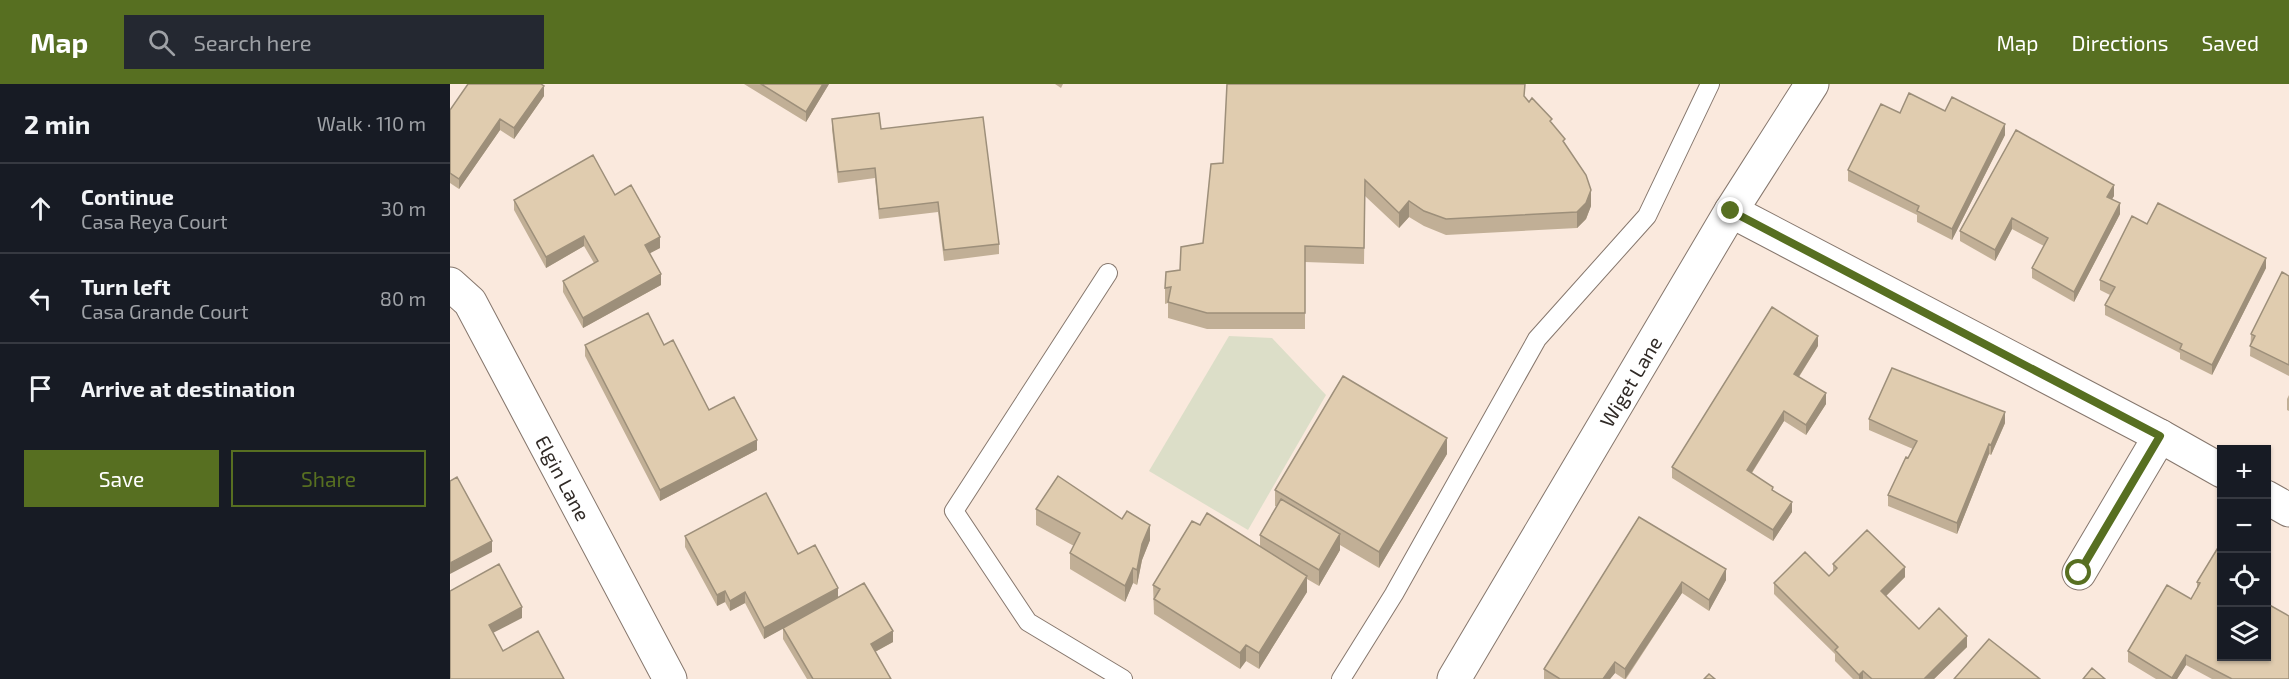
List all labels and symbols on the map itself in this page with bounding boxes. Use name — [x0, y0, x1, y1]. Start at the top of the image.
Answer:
route end — [1717, 197, 1743, 223]
street label: Wiget Lane — [1594, 331, 1666, 431]
street label: Elgin Lane — [531, 431, 596, 525]
route start — [2065, 559, 2091, 585]

